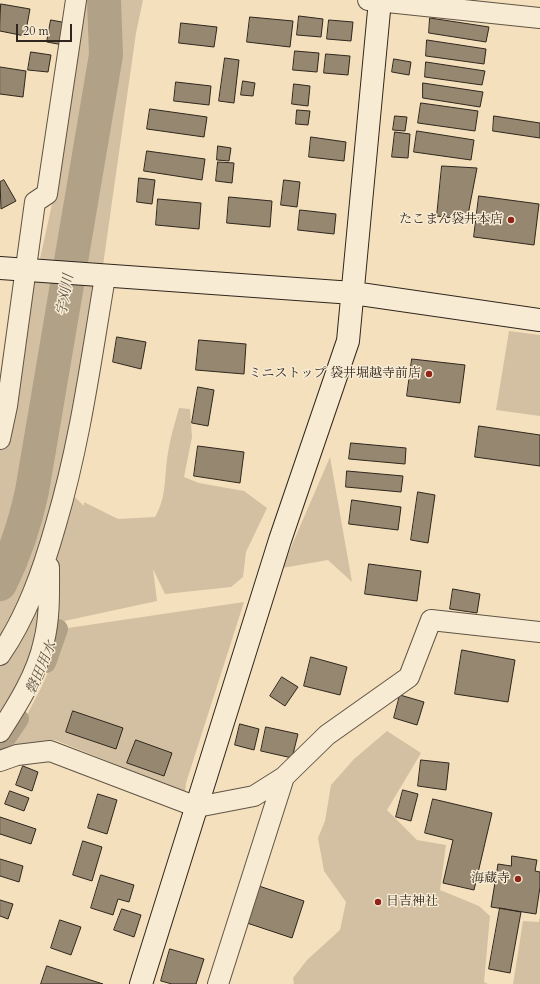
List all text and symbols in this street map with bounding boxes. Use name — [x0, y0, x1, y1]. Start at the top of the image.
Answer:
scale bar — [18, 16, 74, 42]
text: 20 m — [23, 23, 49, 39]
place label: たこまん袋井本店 — [399, 212, 503, 228]
marker: たこまん袋井本店 — [506, 215, 516, 225]
water label: 宇刈川 — [54, 273, 78, 317]
place label: ミニストップ 袋井堀越寺前店 — [249, 366, 421, 382]
marker: ミニストップ 袋井堀越寺前店 — [424, 369, 434, 379]
water label: 磐田用水 — [23, 639, 61, 697]
place label: 海蔵寺 — [471, 871, 510, 887]
marker: 海蔵寺 — [513, 874, 523, 884]
place label: 日吉神社 — [386, 894, 438, 910]
marker: 日吉神社 — [373, 897, 383, 907]

